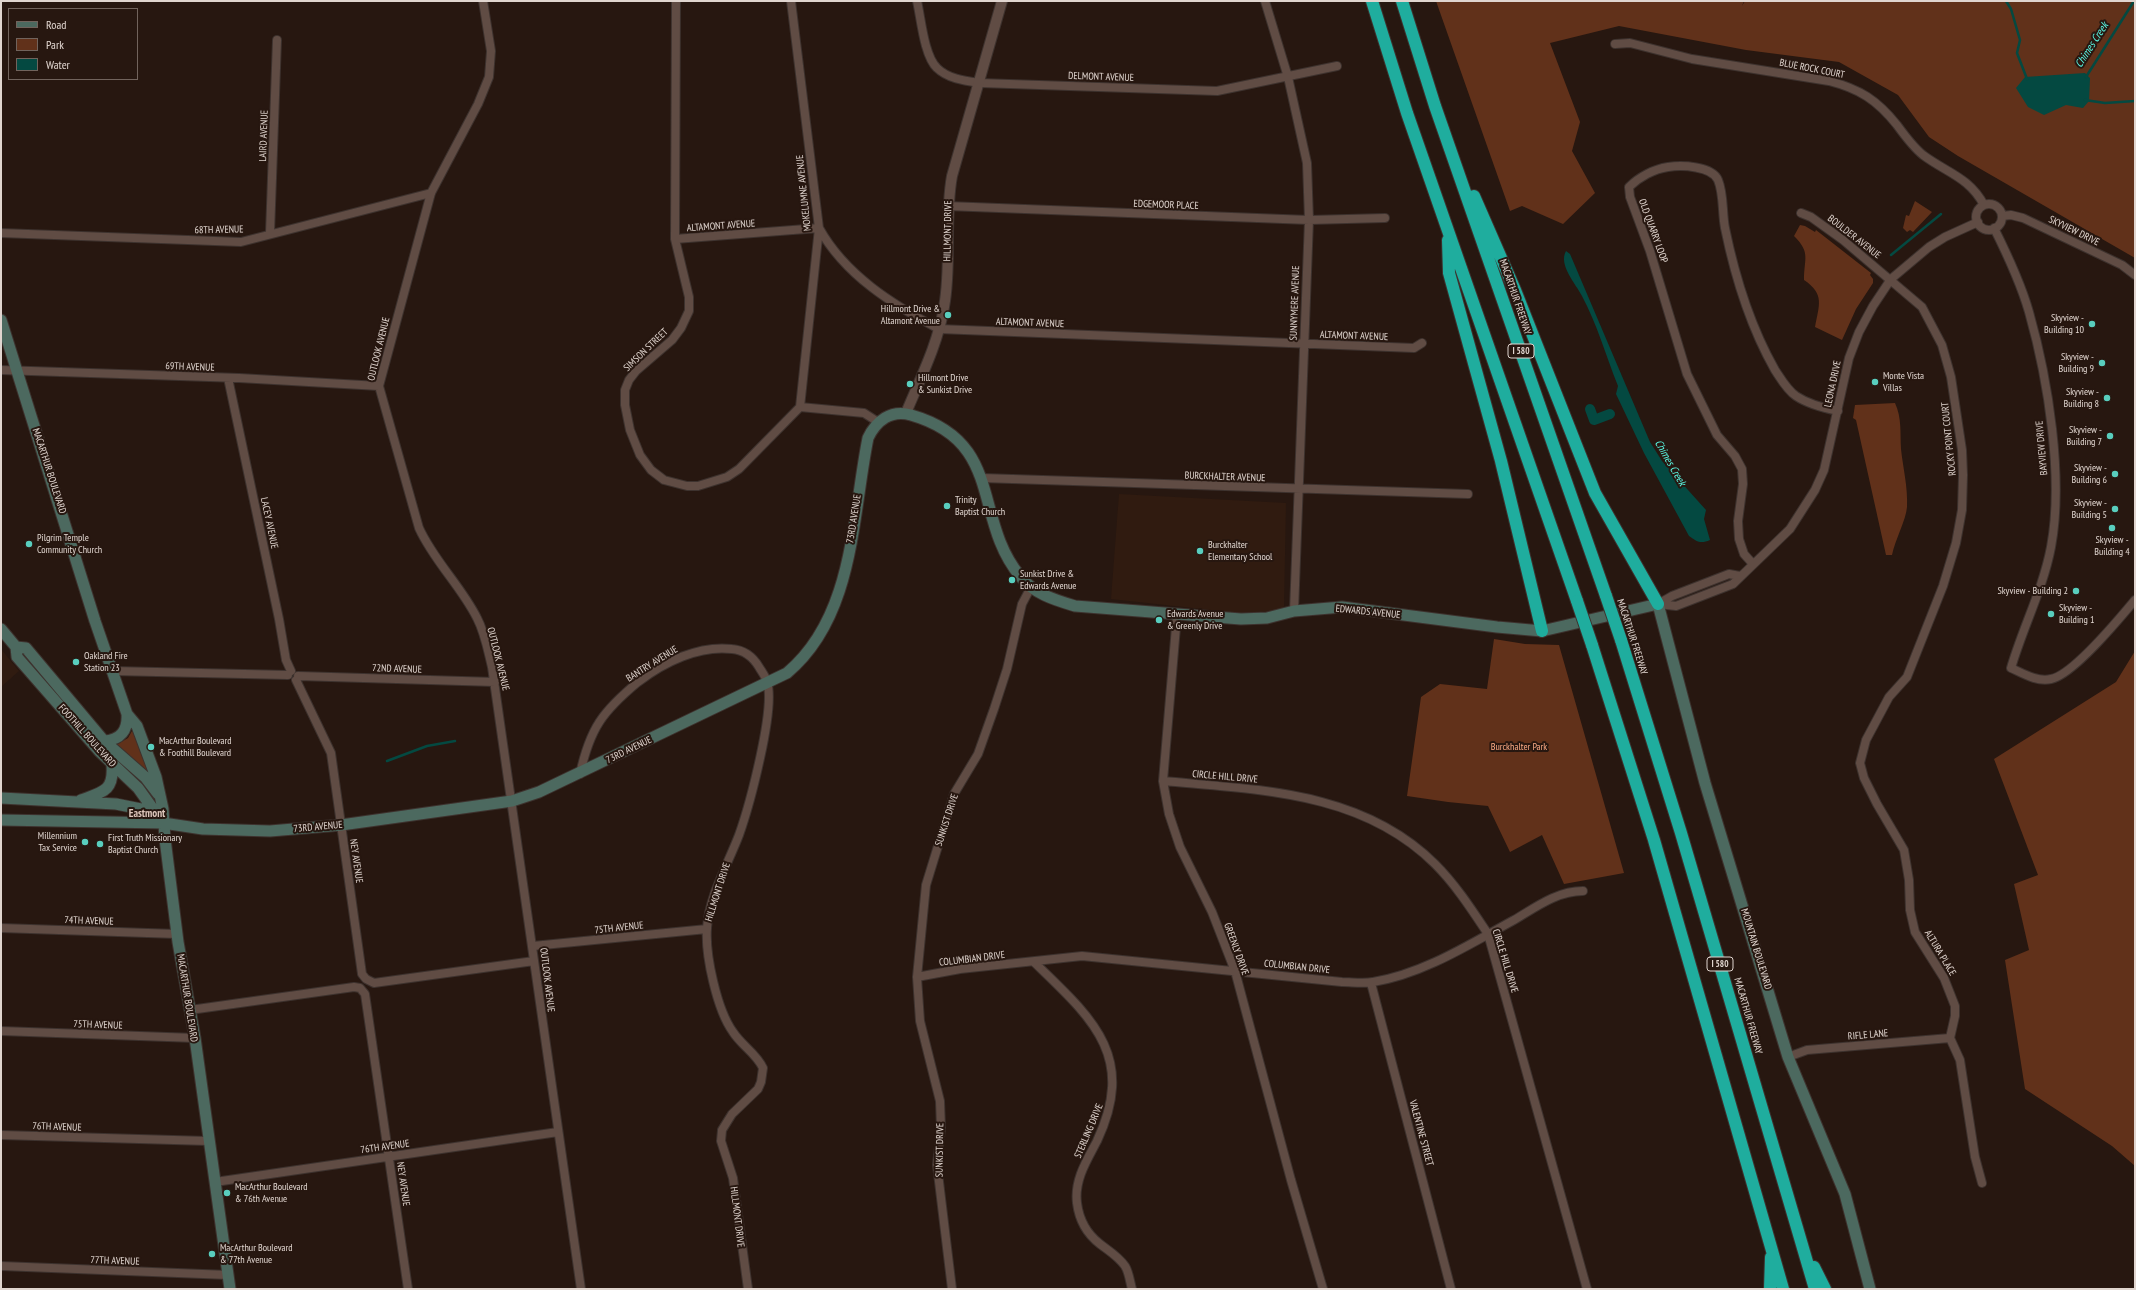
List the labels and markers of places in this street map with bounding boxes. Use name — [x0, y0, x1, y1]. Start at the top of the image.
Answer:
place label: Hillmont Drive & Altamont Avenue — [881, 303, 940, 326]
marker: Hillmont Drive & Altamont Avenue — [943, 310, 953, 320]
place label: Skyview - Building 10 — [2044, 312, 2084, 336]
marker: Skyview - Building 10 — [2087, 319, 2097, 329]
place label: Skyview - Building 9 — [2059, 351, 2094, 374]
marker: Skyview - Building 9 — [2097, 358, 2107, 368]
place label: Monte Vista Villas — [1883, 370, 1924, 394]
place label: Hillmont Drive & Sunkist Drive — [918, 372, 972, 396]
marker: Monte Vista Villas — [1870, 377, 1880, 387]
marker: Hillmont Drive & Sunkist Drive — [905, 379, 915, 389]
place label: Skyview - Building 8 — [2064, 386, 2099, 410]
marker: Skyview - Building 8 — [2102, 393, 2112, 403]
place label: Skyview - Building 7 — [2067, 424, 2102, 448]
marker: Skyview - Building 7 — [2105, 431, 2115, 441]
place label: Skyview - Building 6 — [2072, 462, 2107, 486]
marker: Skyview - Building 6 — [2110, 469, 2120, 479]
place label: Trinity Baptist Church — [955, 494, 1005, 518]
place label: Skyview - Building 5 — [2072, 497, 2107, 520]
marker: Trinity Baptist Church — [942, 501, 952, 511]
marker: Skyview - Building 5 — [2110, 504, 2120, 514]
marker: Skyview - Building 4 — [2107, 523, 2117, 533]
place label: Pilgrim Temple Community Church — [37, 532, 102, 556]
place label: Skyview - Building 4 — [2094, 534, 2130, 558]
marker: Pilgrim Temple Community Church — [24, 539, 34, 549]
place label: Burckhalter Elementary School — [1208, 539, 1272, 562]
marker: Burckhalter Elementary School — [1195, 546, 1205, 556]
place label: Sunkist Drive & Edwards Avenue — [1020, 568, 1076, 592]
marker: Sunkist Drive & Edwards Avenue — [1007, 575, 1017, 585]
place label: Skyview - Building 2 — [1997, 585, 2068, 597]
marker: Skyview - Building 2 — [2071, 586, 2081, 596]
place label: Skyview - Building 1 — [2059, 602, 2094, 626]
place label: Edwards Avenue & Greenly Drive — [1167, 608, 1223, 632]
marker: Skyview - Building 1 — [2046, 609, 2056, 619]
marker: Edwards Avenue & Greenly Drive — [1154, 615, 1164, 625]
place label: Oakland Fire Station 23 — [84, 650, 128, 674]
marker: Oakland Fire Station 23 — [71, 657, 81, 667]
place label: MacArthur Boulevard & Foothill Boulevard — [159, 735, 232, 758]
marker: MacArthur Boulevard & Foothill Boulevard — [146, 742, 156, 752]
place label: Millennium Tax Service — [38, 830, 77, 854]
place label: First Truth Missionary Baptist Church — [108, 832, 182, 856]
marker: Millennium Tax Service — [80, 837, 90, 847]
marker: First Truth Missionary Baptist Church — [95, 839, 105, 849]
place label: MacArthur Boulevard & 76th Avenue — [235, 1181, 308, 1204]
marker: MacArthur Boulevard & 76th Avenue — [222, 1188, 232, 1198]
place label: MacArthur Boulevard & 77th Avenue — [220, 1242, 293, 1266]
marker: MacArthur Boulevard & 77th Avenue — [207, 1249, 217, 1259]

